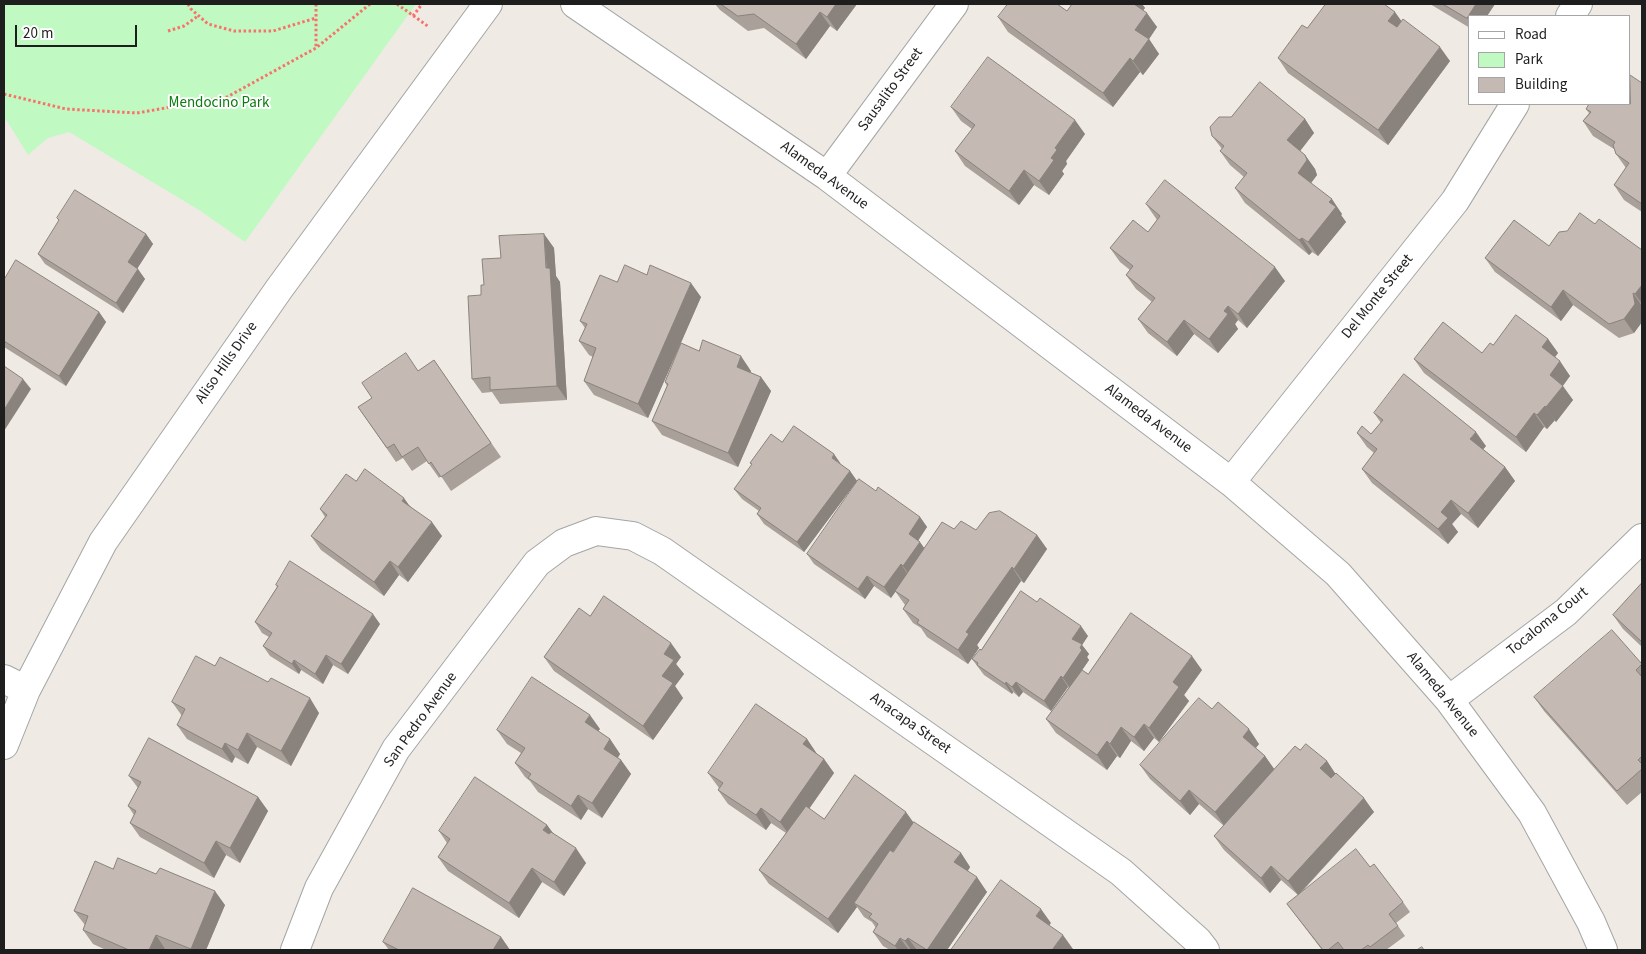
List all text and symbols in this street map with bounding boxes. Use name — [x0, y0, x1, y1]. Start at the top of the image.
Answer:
scale bar — [18, 15, 140, 47]
legend — [1468, 15, 1631, 105]
text: 20 m — [23, 23, 53, 44]
text: Road — [1515, 24, 1547, 45]
street label: Sausalito Street — [855, 45, 927, 135]
text: Park — [1515, 49, 1543, 70]
text: Building — [1515, 74, 1567, 95]
park label: Mendocino Park — [169, 95, 269, 113]
street label: Alameda Avenue — [776, 138, 872, 214]
street label: Del Monte Street — [1338, 251, 1418, 343]
street label: Aliso Hills Drive — [192, 319, 262, 407]
street label: Alameda Avenue — [1101, 380, 1195, 458]
street label: Tocaloma Court — [1504, 584, 1592, 660]
street label: Alameda Avenue — [1402, 649, 1482, 741]
street label: San Pedro Avenue — [380, 669, 462, 771]
street label: Anacapa Street — [866, 690, 954, 758]

